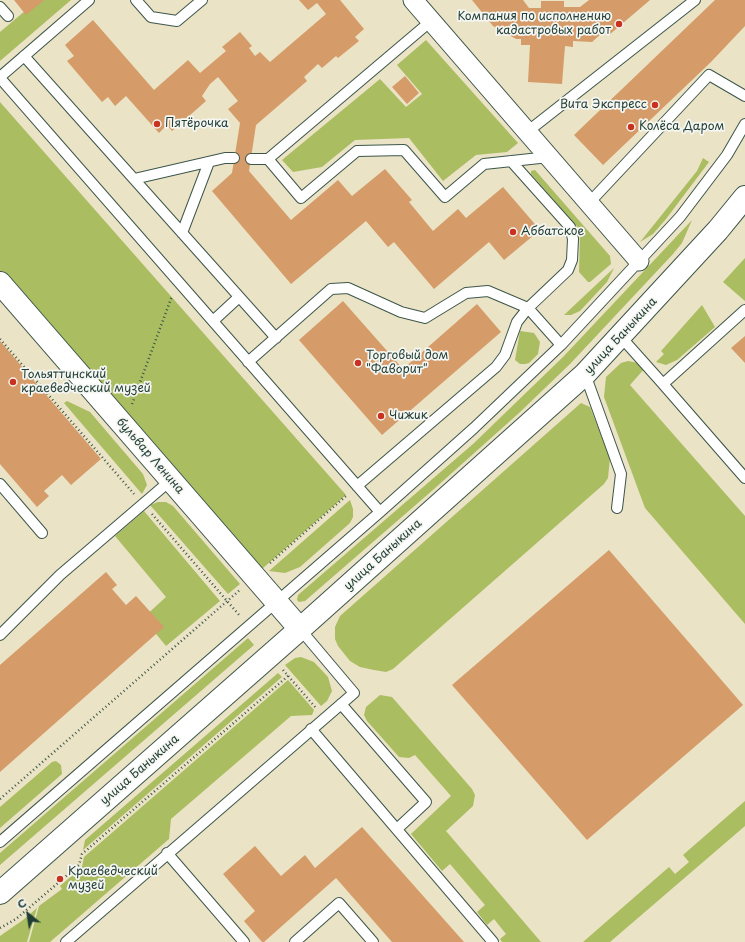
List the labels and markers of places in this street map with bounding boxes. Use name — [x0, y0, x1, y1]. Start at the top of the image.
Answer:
place label: Компания по исполнению кадастровых работ — [457, 10, 611, 38]
marker: Компания по исполнению кадастровых работ — [614, 19, 624, 29]
place label: Вита Экспресс — [560, 98, 647, 112]
marker: Вита Экспресс — [650, 100, 660, 110]
place label: Пятёрочка — [165, 117, 228, 131]
marker: Пятёрочка — [152, 119, 162, 129]
place label: Колёса Даром — [639, 120, 724, 134]
marker: Колёса Даром — [626, 122, 636, 132]
place label: Аббатское — [521, 225, 584, 239]
marker: Аббатское — [508, 227, 518, 237]
place label: Торговый дом "Фаворит" — [366, 349, 448, 377]
marker: Торговый дом "Фаворит" — [353, 358, 363, 368]
place label: Тольяттинский краеведческий музей — [21, 368, 151, 396]
marker: Тольяттинский краеведческий музей — [8, 377, 18, 387]
place label: Чижик — [389, 409, 428, 423]
marker: Чижик — [376, 411, 386, 421]
place label: Краеведческий музей — [68, 865, 158, 893]
marker: Краеведческий музей — [55, 874, 65, 884]

